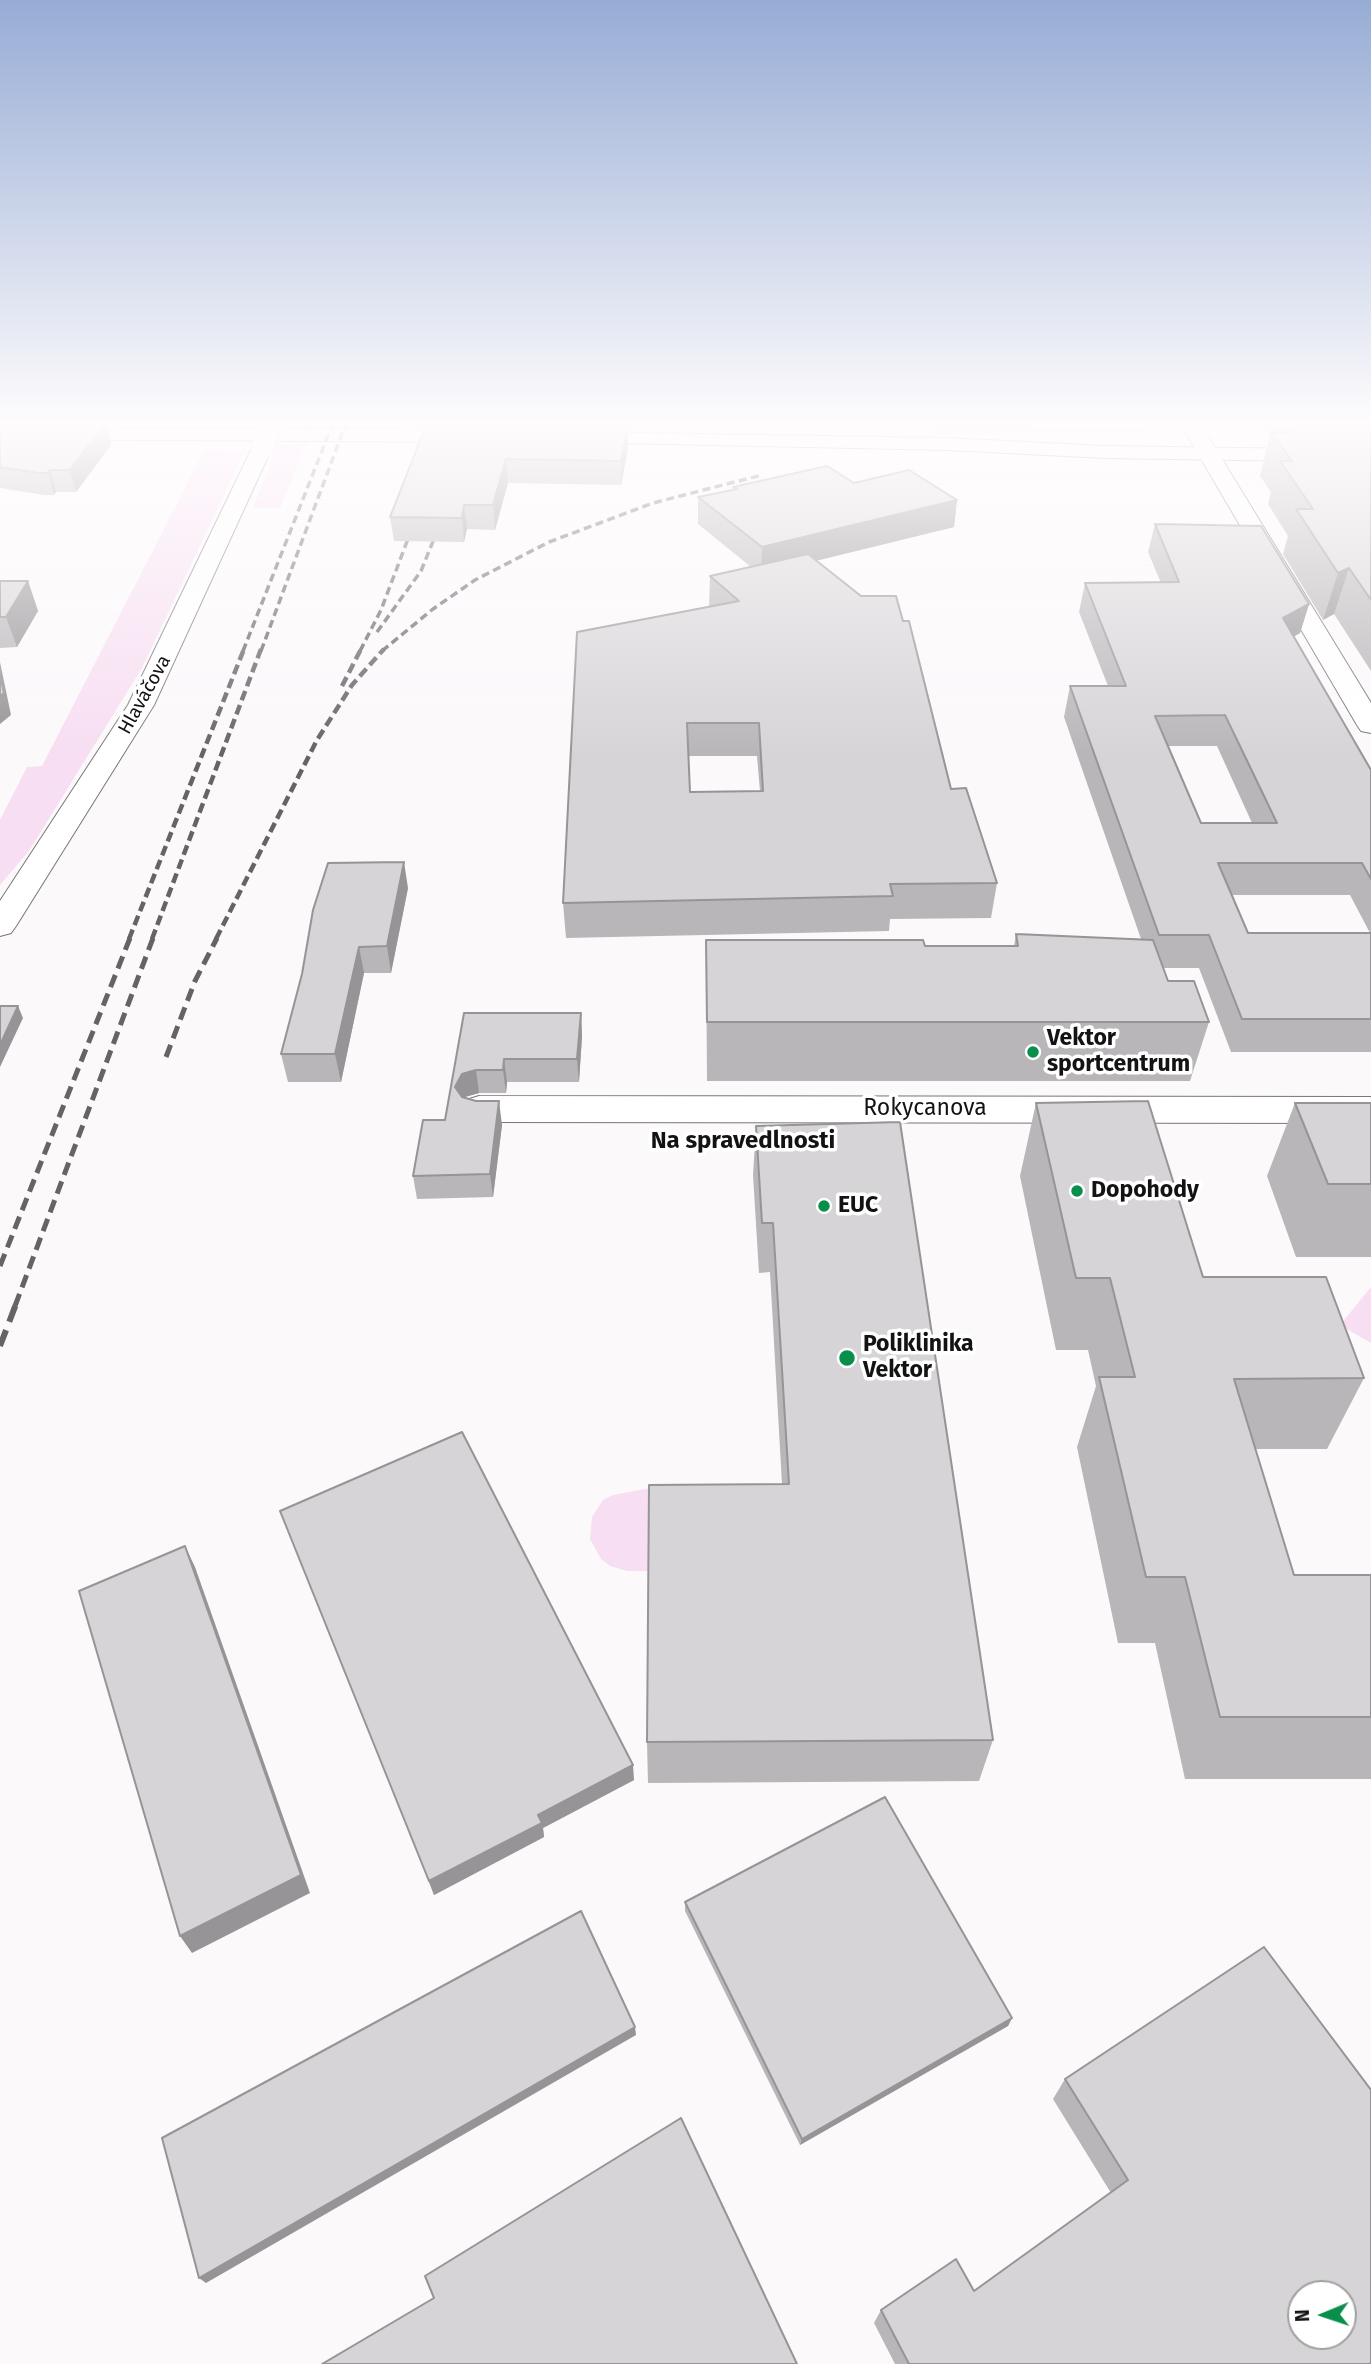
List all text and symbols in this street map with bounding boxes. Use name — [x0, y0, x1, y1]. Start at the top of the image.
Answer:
street label: Hlaváčova — [114, 651, 176, 739]
place label: Vektor sportcentrum — [1047, 1025, 1190, 1079]
marker: Vektor sportcentrum — [1025, 1044, 1041, 1060]
street label: Rokycanova — [863, 1095, 987, 1123]
district label: Na spravedlnosti — [651, 1127, 835, 1155]
place label: Dopohody — [1091, 1177, 1199, 1205]
marker: Dopohody — [1069, 1183, 1085, 1199]
place label: EUC — [838, 1192, 878, 1220]
marker: EUC — [816, 1198, 832, 1214]
place label: Poliklinika Vektor — [863, 1331, 974, 1385]
marker: Poliklinika Vektor — [837, 1348, 857, 1368]
north arrow — [1287, 2280, 1357, 2350]
text: N — [1291, 2309, 1314, 2322]

